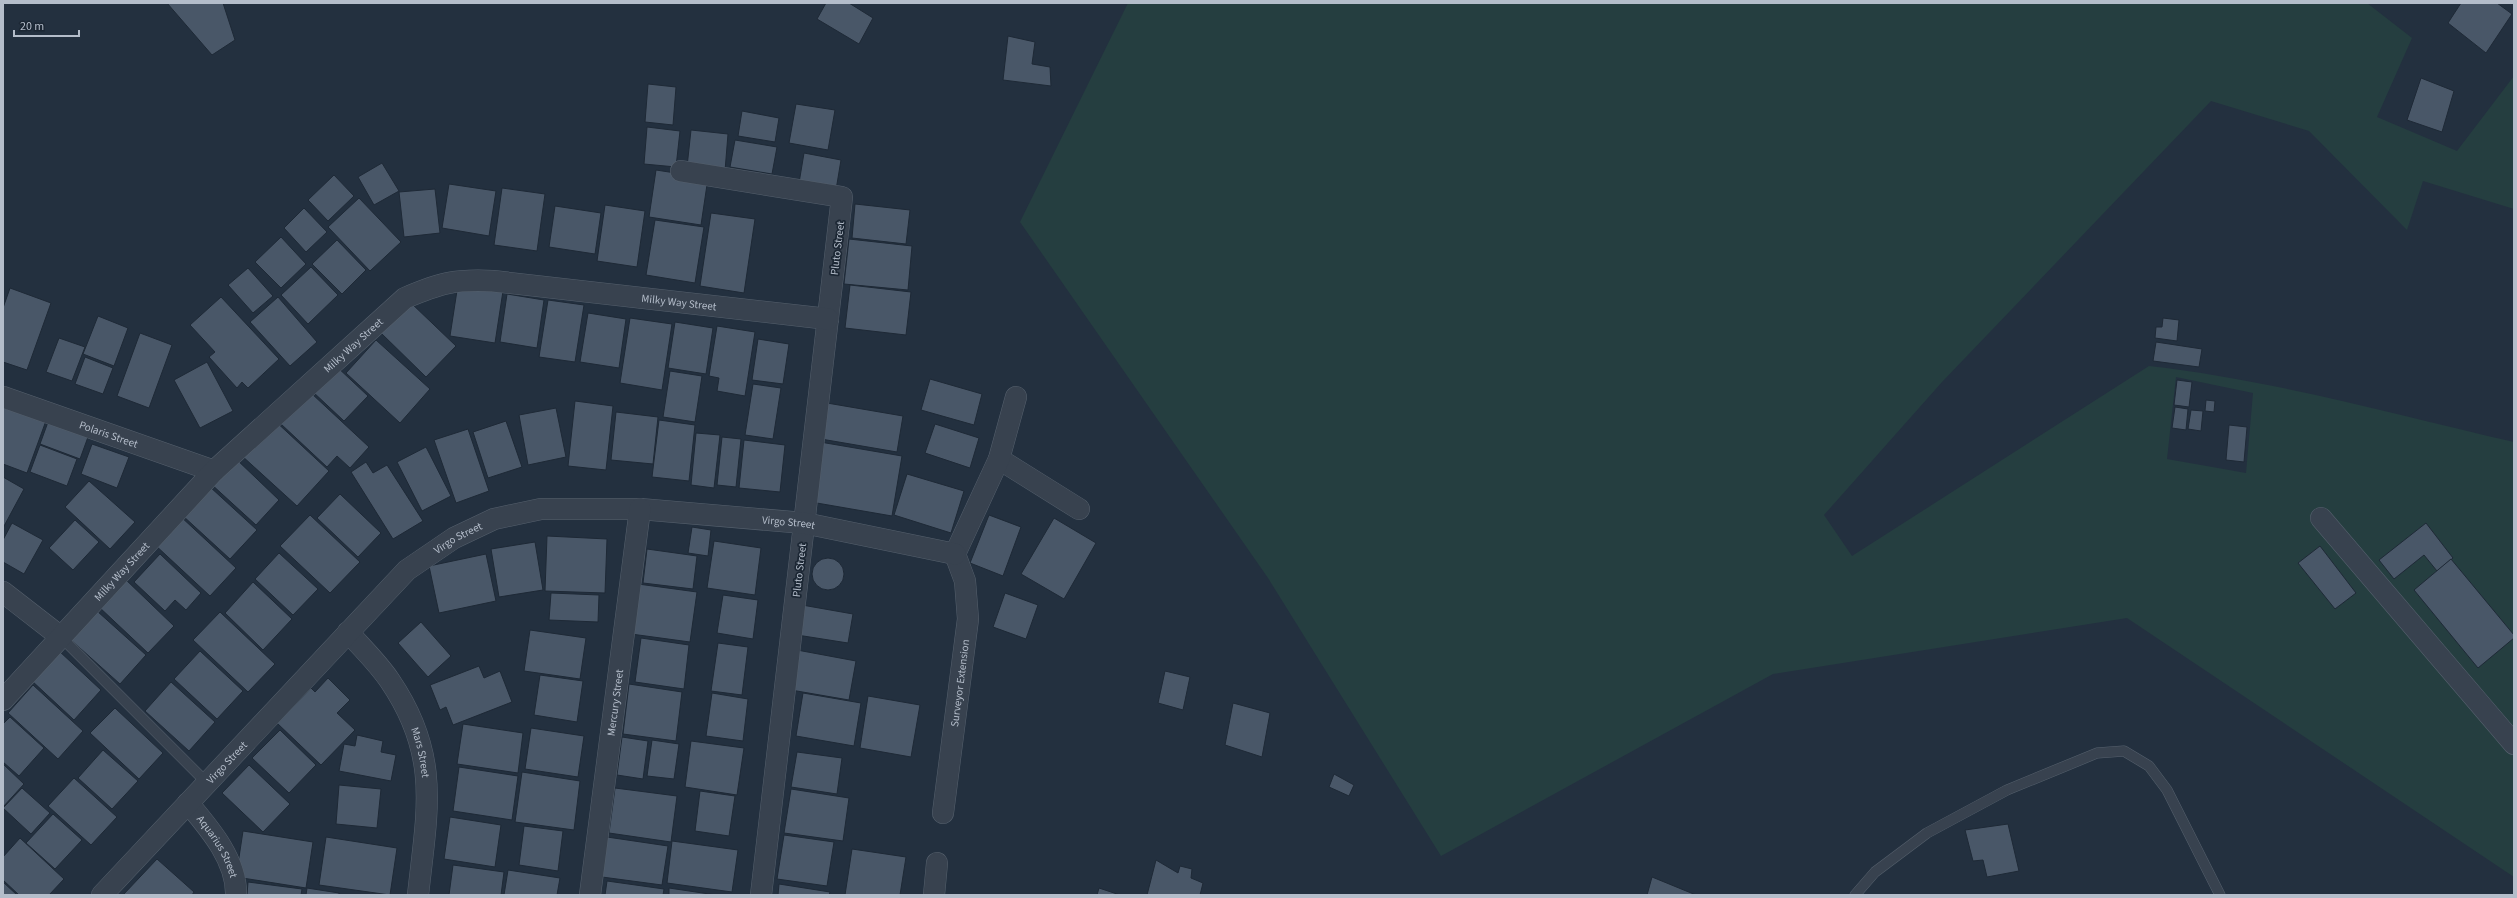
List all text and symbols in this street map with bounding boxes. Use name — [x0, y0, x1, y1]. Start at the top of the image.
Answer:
scale bar — [14, 12, 79, 38]
text: 20 m — [20, 18, 44, 35]
street label: Pluto Street — [827, 220, 848, 276]
street label: Milky Way Street — [641, 291, 717, 314]
street label: Milky Way Street — [320, 314, 387, 376]
street label: Polaris Street — [77, 417, 140, 452]
street label: Virgo Street — [761, 512, 817, 533]
street label: Virgo Street — [431, 519, 485, 558]
street label: Milky Way Street — [91, 539, 153, 604]
street label: Pluto Street — [789, 542, 810, 598]
street label: Surveyor Extension — [947, 638, 973, 728]
street label: Mercury Street — [604, 668, 627, 737]
street label: Mars Street — [407, 725, 433, 779]
street label: Virgo Street — [203, 738, 251, 787]
street label: Aquarius Street — [193, 812, 241, 880]

